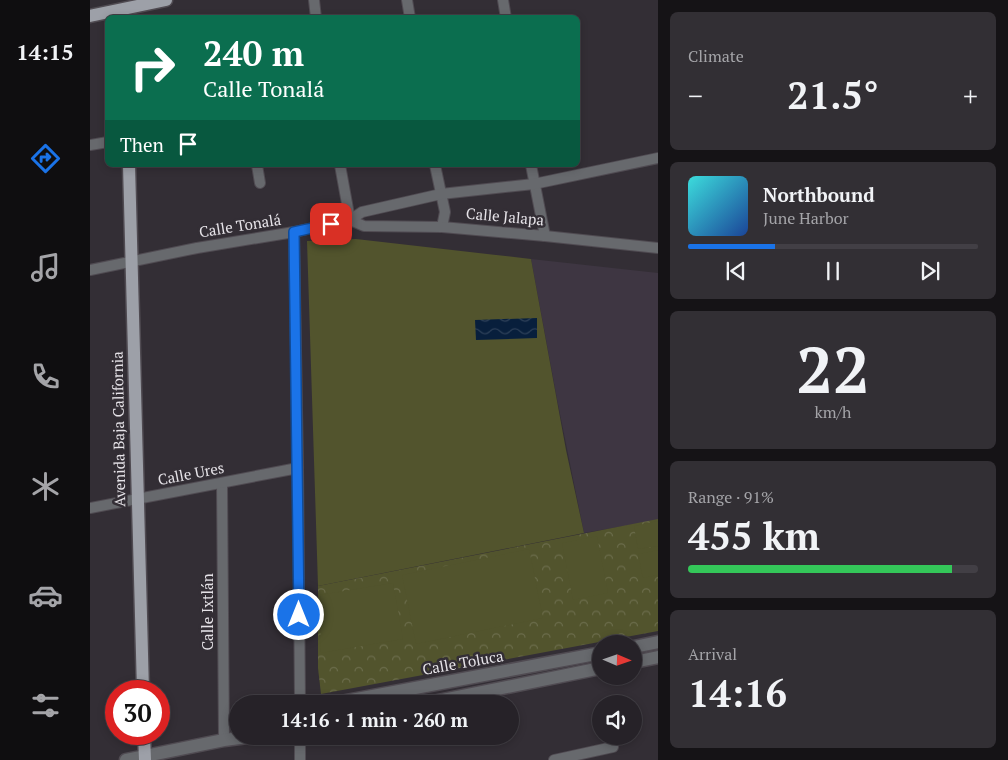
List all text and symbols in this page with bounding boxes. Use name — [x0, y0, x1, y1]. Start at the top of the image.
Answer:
text: 240 m — [203, 30, 304, 76]
icon: right — [120, 35, 185, 100]
text: 14:15 — [16, 37, 74, 66]
text: Climate — [688, 45, 744, 67]
text: 21.5° — [787, 70, 879, 120]
text: Calle Tonalá — [203, 74, 324, 103]
text: − — [688, 77, 703, 114]
text: + — [963, 77, 978, 114]
icon: arrive — [174, 130, 202, 158]
text: Then — [120, 132, 164, 157]
icon: directions — [28, 141, 63, 176]
text: Northbound — [763, 182, 875, 207]
pin — [310, 203, 352, 245]
street label: Calle Jalapa — [465, 203, 545, 229]
text: June Harbor — [763, 207, 849, 229]
street label: Calle Tonalá — [197, 209, 283, 241]
icon: arrive — [317, 210, 345, 238]
icon: music — [28, 250, 63, 285]
icon: previous — [722, 257, 750, 285]
icon: pause — [819, 257, 847, 285]
icon: next — [916, 257, 944, 285]
text: 22 — [796, 325, 870, 412]
street label: Avenida Baja California — [107, 351, 129, 507]
icon: phone — [28, 359, 63, 394]
text: km/h — [815, 401, 851, 423]
street label: Calle Ures — [156, 457, 226, 489]
icon: climate — [28, 469, 63, 504]
text: Range · 91% — [688, 486, 774, 508]
text: 455 km — [688, 511, 820, 561]
street label: Calle Ixtlán — [197, 573, 217, 651]
icon: car — [28, 578, 63, 613]
position arrow — [272, 588, 324, 640]
north arrow — [592, 635, 642, 685]
map controls — [592, 635, 642, 745]
text: Arrival — [688, 643, 737, 665]
street label: Calle Toluca — [421, 645, 505, 679]
text: 14:16 — [688, 668, 787, 718]
speed limit sign: 30 — [105, 680, 170, 745]
icon: filters — [28, 688, 63, 723]
button: sound — [592, 695, 642, 745]
text: 14:16 · 1 min · 260 m — [280, 707, 468, 732]

